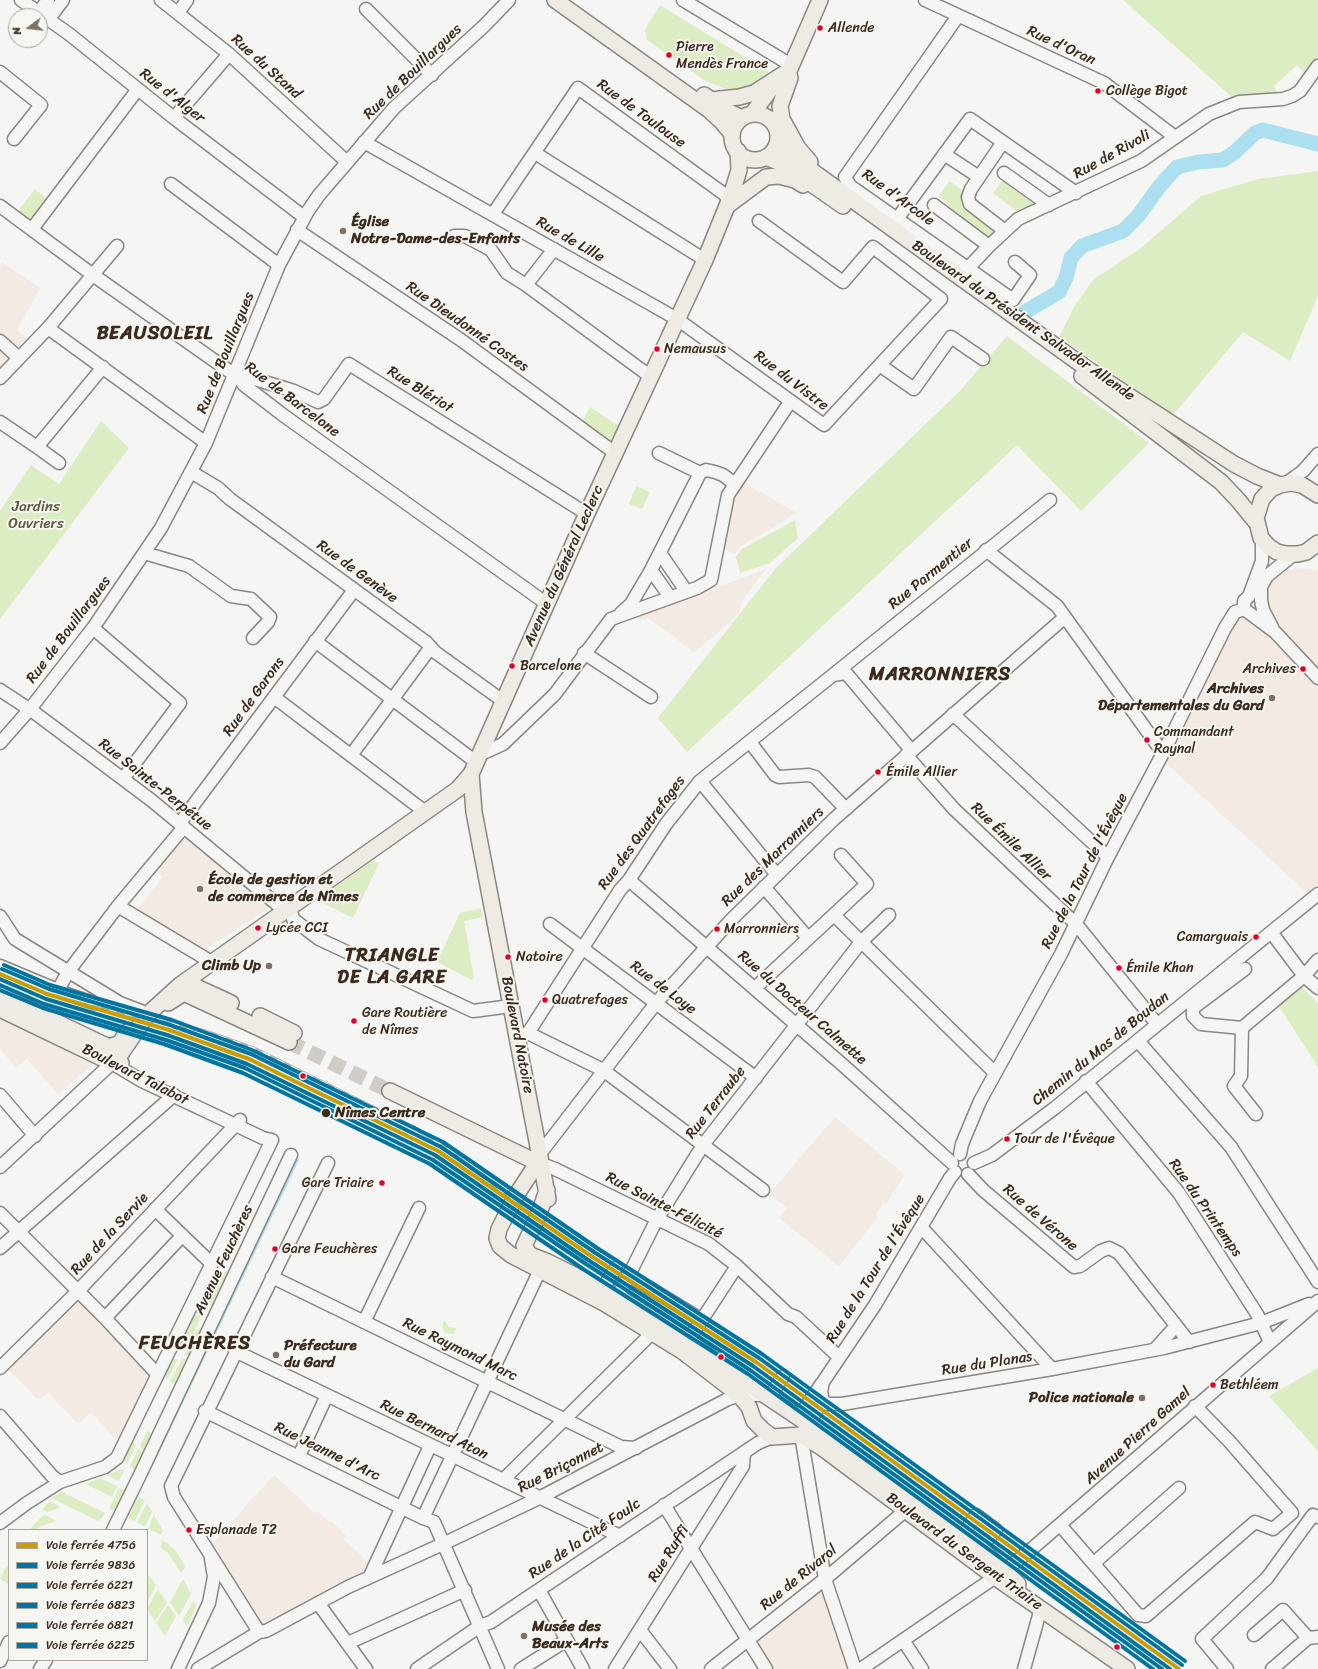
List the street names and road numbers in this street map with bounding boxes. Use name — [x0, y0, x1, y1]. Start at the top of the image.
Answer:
street label: Rue de Bouillargues — [360, 21, 466, 123]
street label: Rue d'Oran — [1024, 22, 1098, 70]
street label: Rue du Stand — [227, 31, 305, 103]
street label: Rue d'Alger — [136, 65, 208, 127]
street label: Rue de Toulouse — [593, 76, 689, 152]
street label: Rue de Rivoli — [1071, 127, 1153, 183]
street label: Rue d'Arcole — [858, 166, 938, 230]
street label: Rue de Lille — [533, 213, 607, 267]
street label: Boulevard du Président Salvador Allende — [908, 237, 1138, 405]
street label: Rue Dieudonné Costes — [402, 278, 532, 376]
street label: Rue de Bouillargues — [193, 290, 259, 416]
street label: Rue du Vistre — [750, 347, 832, 415]
street label: Rue de Barcelone — [241, 358, 343, 442]
street label: Rue Blériot — [384, 363, 456, 417]
street label: Avenue du Général Leclerc — [520, 483, 608, 649]
street label: Rue Parmentier — [885, 534, 977, 614]
street label: Rue de Genève — [313, 537, 401, 607]
street label: Rue de Bouillargues — [23, 573, 115, 687]
street label: Rue de Garons — [219, 654, 289, 740]
street label: Rue Sainte-Perpétue — [95, 735, 215, 835]
street label: Rue des Quatrefages — [595, 772, 689, 894]
street label: Rue de la Tour de l'Évêque — [1038, 790, 1132, 952]
street label: Rue Émile Allier — [967, 799, 1055, 885]
street label: Rue des Marronniers — [718, 804, 828, 910]
street label: Rue du Docteur Calmette — [734, 947, 870, 1069]
street label: Rue de Loye — [626, 957, 700, 1019]
street label: Boulevard Natoire — [497, 975, 537, 1095]
street label: Chemin du Mas de Boudan — [1029, 988, 1173, 1110]
street label: Boulevard Talabot — [79, 1040, 191, 1110]
street label: Rue Terraube — [682, 1063, 750, 1143]
street label: Rue du Printemps — [1165, 1156, 1245, 1260]
street label: Rue Sainte-Félicité — [603, 1169, 725, 1243]
street label: Rue de Vérone — [999, 1181, 1081, 1255]
street label: Rue de la Servie — [67, 1189, 153, 1279]
street label: Rue de la Tour de l'Évêque — [823, 1191, 929, 1347]
street label: Avenue Feuchères — [191, 1202, 257, 1318]
street label: Rue Raymond Marc — [400, 1314, 520, 1386]
street label: Rue du Planas — [941, 1348, 1033, 1380]
street label: Avenue Pierre Gamel — [1081, 1384, 1195, 1488]
street label: Rue Bernard Aton — [377, 1396, 491, 1464]
street label: Rue Jeanne d'Arc — [271, 1419, 383, 1485]
street label: Rue Briçonnet — [515, 1439, 607, 1497]
street label: Boulevard du Sergent Triaire — [882, 1489, 1046, 1615]
street label: Rue de la Cité Foulc — [526, 1495, 644, 1583]
street label: Rue Ruffi — [645, 1522, 693, 1586]
street label: Rue de Rivarol — [757, 1541, 841, 1615]

